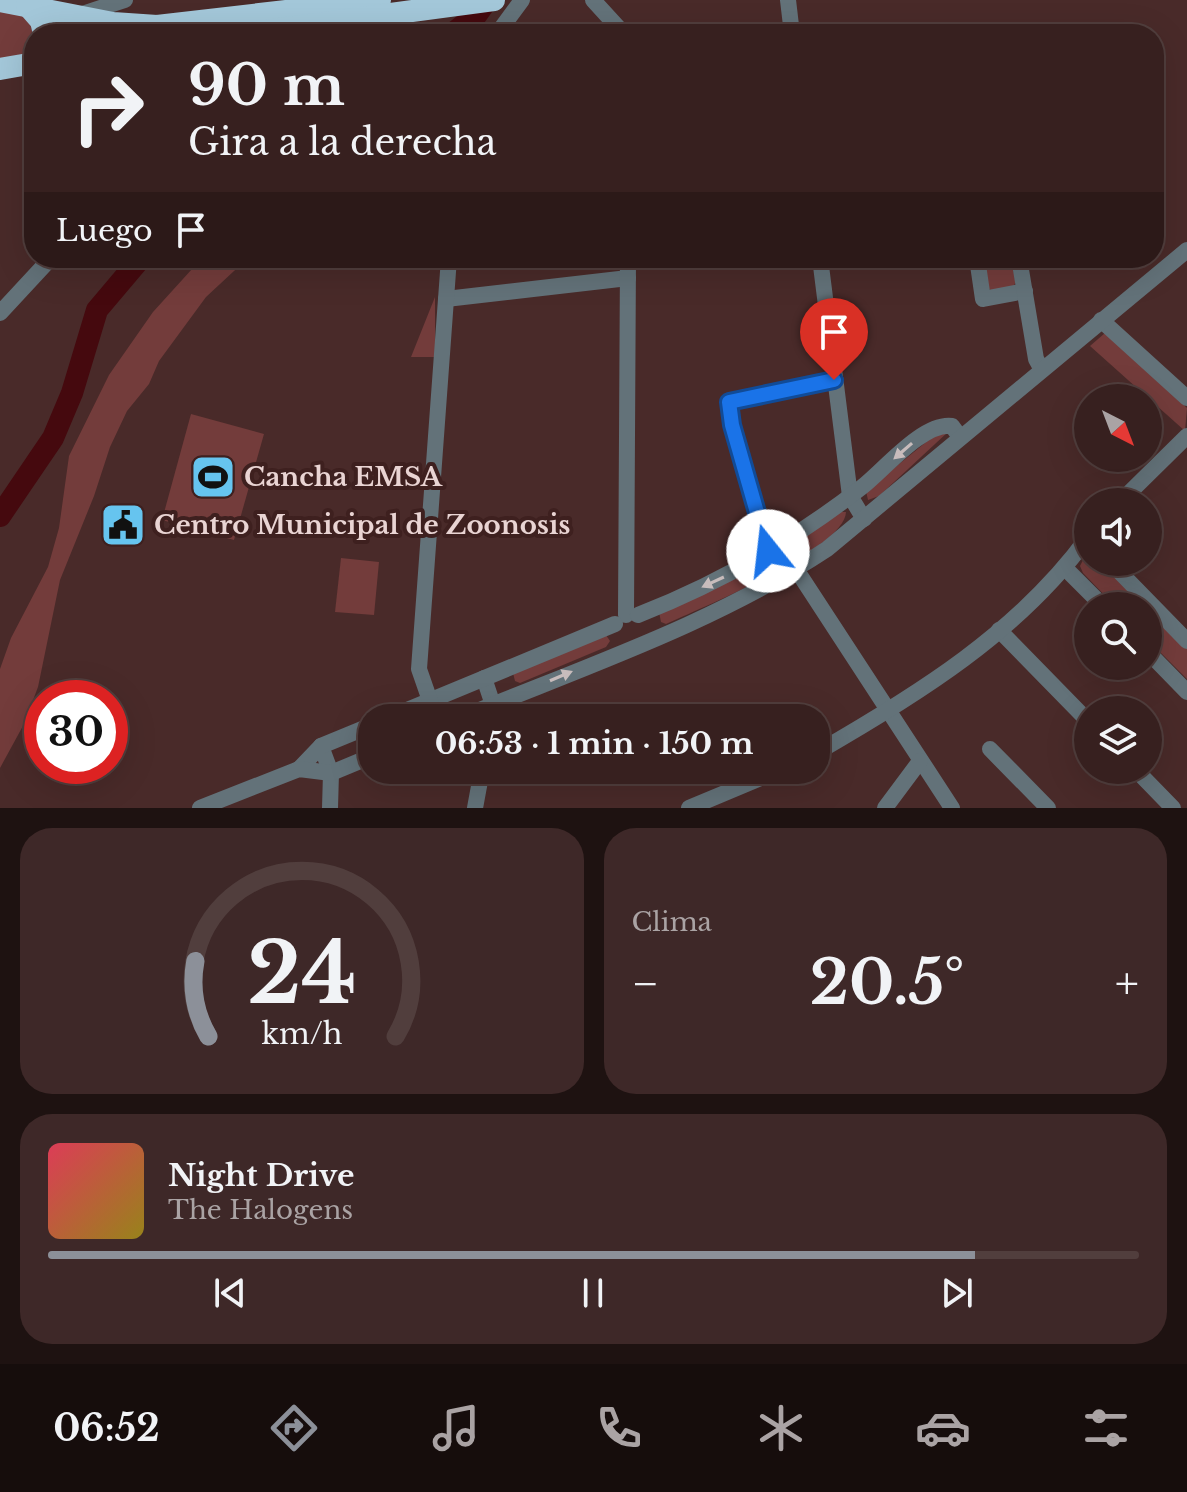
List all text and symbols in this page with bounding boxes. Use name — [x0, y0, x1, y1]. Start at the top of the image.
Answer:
text: 90 m — [188, 51, 345, 120]
icon: right — [56, 56, 160, 160]
text: Gira a la derecha — [188, 120, 496, 165]
icon: arrive — [169, 208, 213, 252]
text: Luego — [56, 212, 153, 249]
pin — [800, 298, 868, 380]
icon: arrive — [812, 310, 856, 354]
north arrow — [1074, 384, 1162, 472]
map controls — [1074, 384, 1162, 784]
one-way arrow — [894, 442, 914, 459]
sports icon: Cancha EMSA — [189, 453, 237, 501]
place label: Cancha EMSA — [244, 461, 443, 493]
button: sound — [1074, 488, 1162, 576]
public building icon: Centro Municipal de Zoonosis — [99, 501, 147, 549]
place label: Centro Municipal de Zoonosis — [154, 509, 570, 541]
position arrow — [726, 509, 810, 593]
one-way arrow — [701, 575, 724, 589]
button: search — [1074, 592, 1162, 680]
one-way arrow — [549, 670, 573, 683]
speed limit sign: 30 — [24, 680, 128, 784]
button: layers — [1074, 696, 1162, 784]
text: 06:53 · 1 min · 150 m — [435, 725, 753, 762]
text: Clima — [632, 906, 712, 938]
text: 24 — [247, 922, 356, 1025]
text: 20.5° — [810, 946, 964, 1020]
text: − — [632, 956, 659, 1011]
text: + — [1115, 956, 1139, 1011]
text: km/h — [261, 1016, 342, 1052]
text: Night Drive — [168, 1157, 354, 1194]
text: The Halogens — [168, 1194, 353, 1226]
icon: previous — [208, 1271, 252, 1315]
icon: pause — [571, 1271, 615, 1315]
icon: next — [935, 1271, 979, 1315]
icon: directions — [266, 1400, 322, 1456]
icon: music — [428, 1400, 484, 1456]
icon: phone — [591, 1400, 647, 1456]
icon: climate — [753, 1400, 809, 1456]
icon: car — [915, 1400, 971, 1456]
icon: filters — [1078, 1400, 1134, 1456]
text: 06:52 — [53, 1406, 160, 1451]

